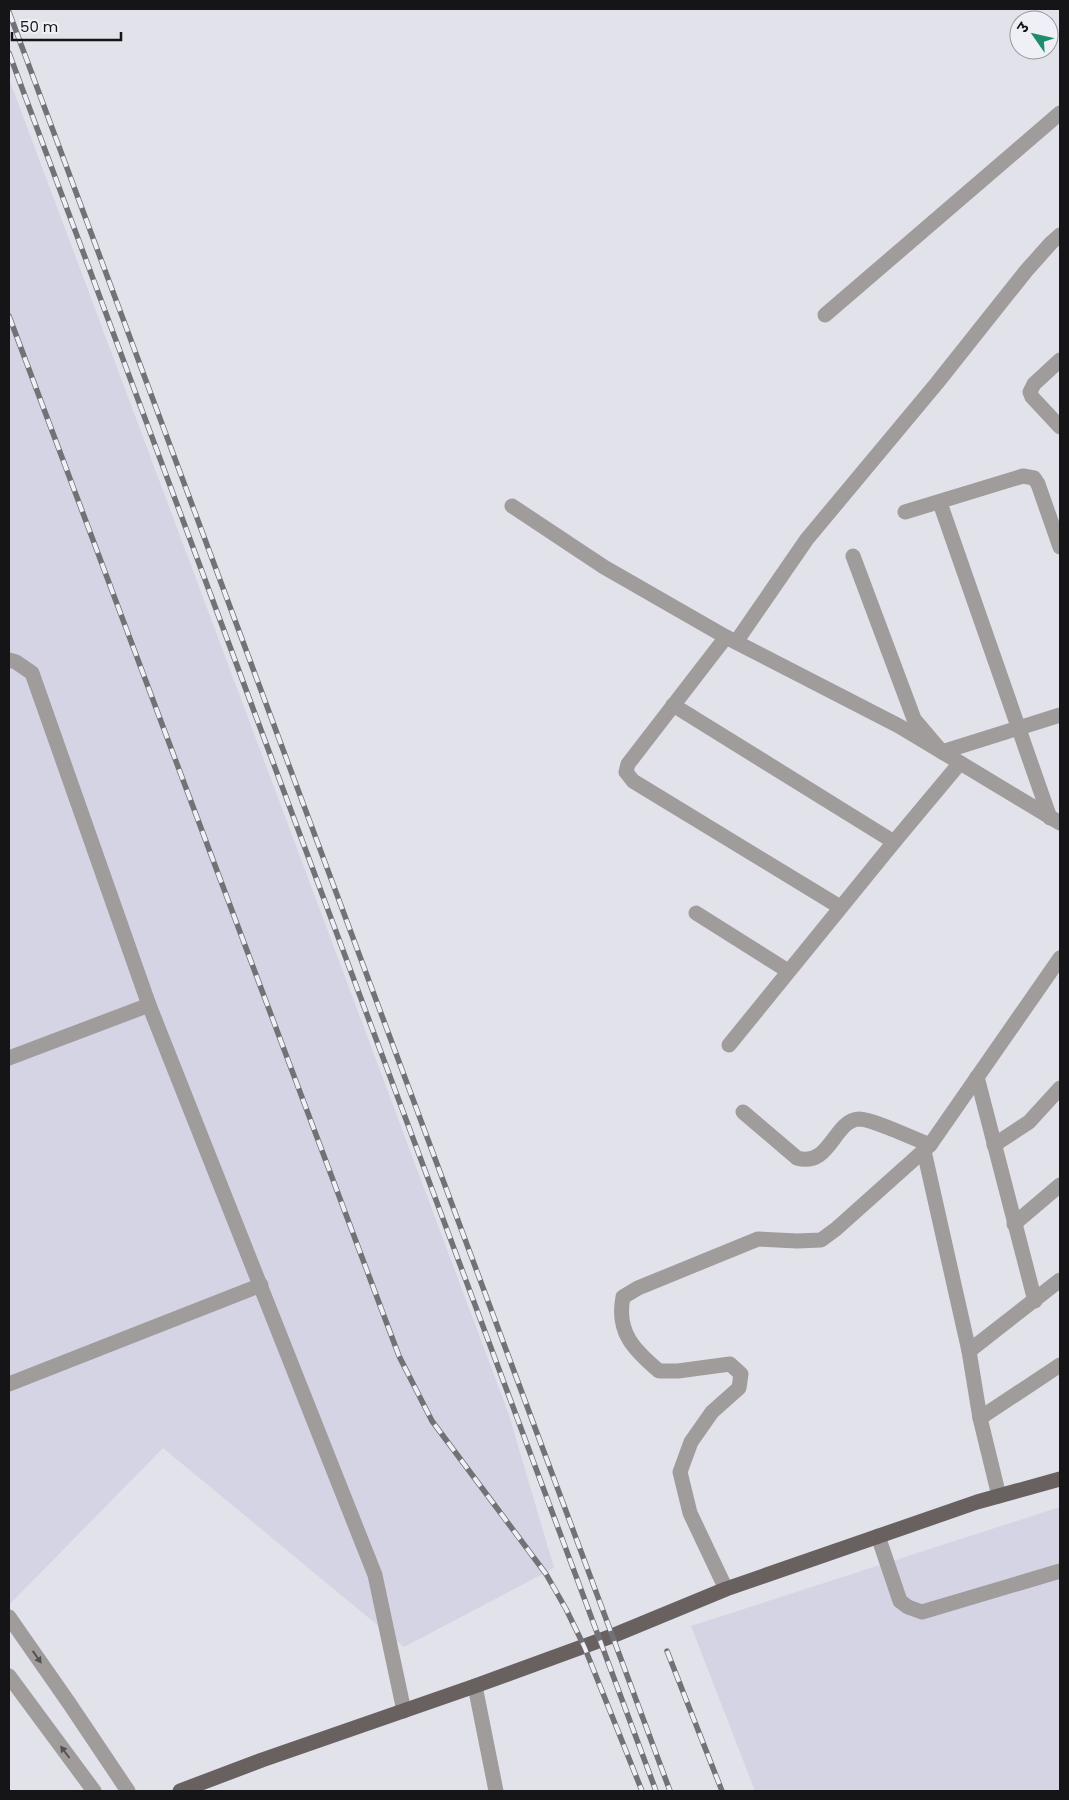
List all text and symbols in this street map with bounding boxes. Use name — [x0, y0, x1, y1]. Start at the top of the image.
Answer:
scale bar — [12, 10, 121, 42]
north arrow — [1009, 10, 1059, 60]
text: 50 m — [20, 16, 58, 37]
text: उ — [1012, 18, 1034, 37]
one-way arrow — [32, 1650, 42, 1663]
one-way arrow — [60, 1746, 71, 1759]

